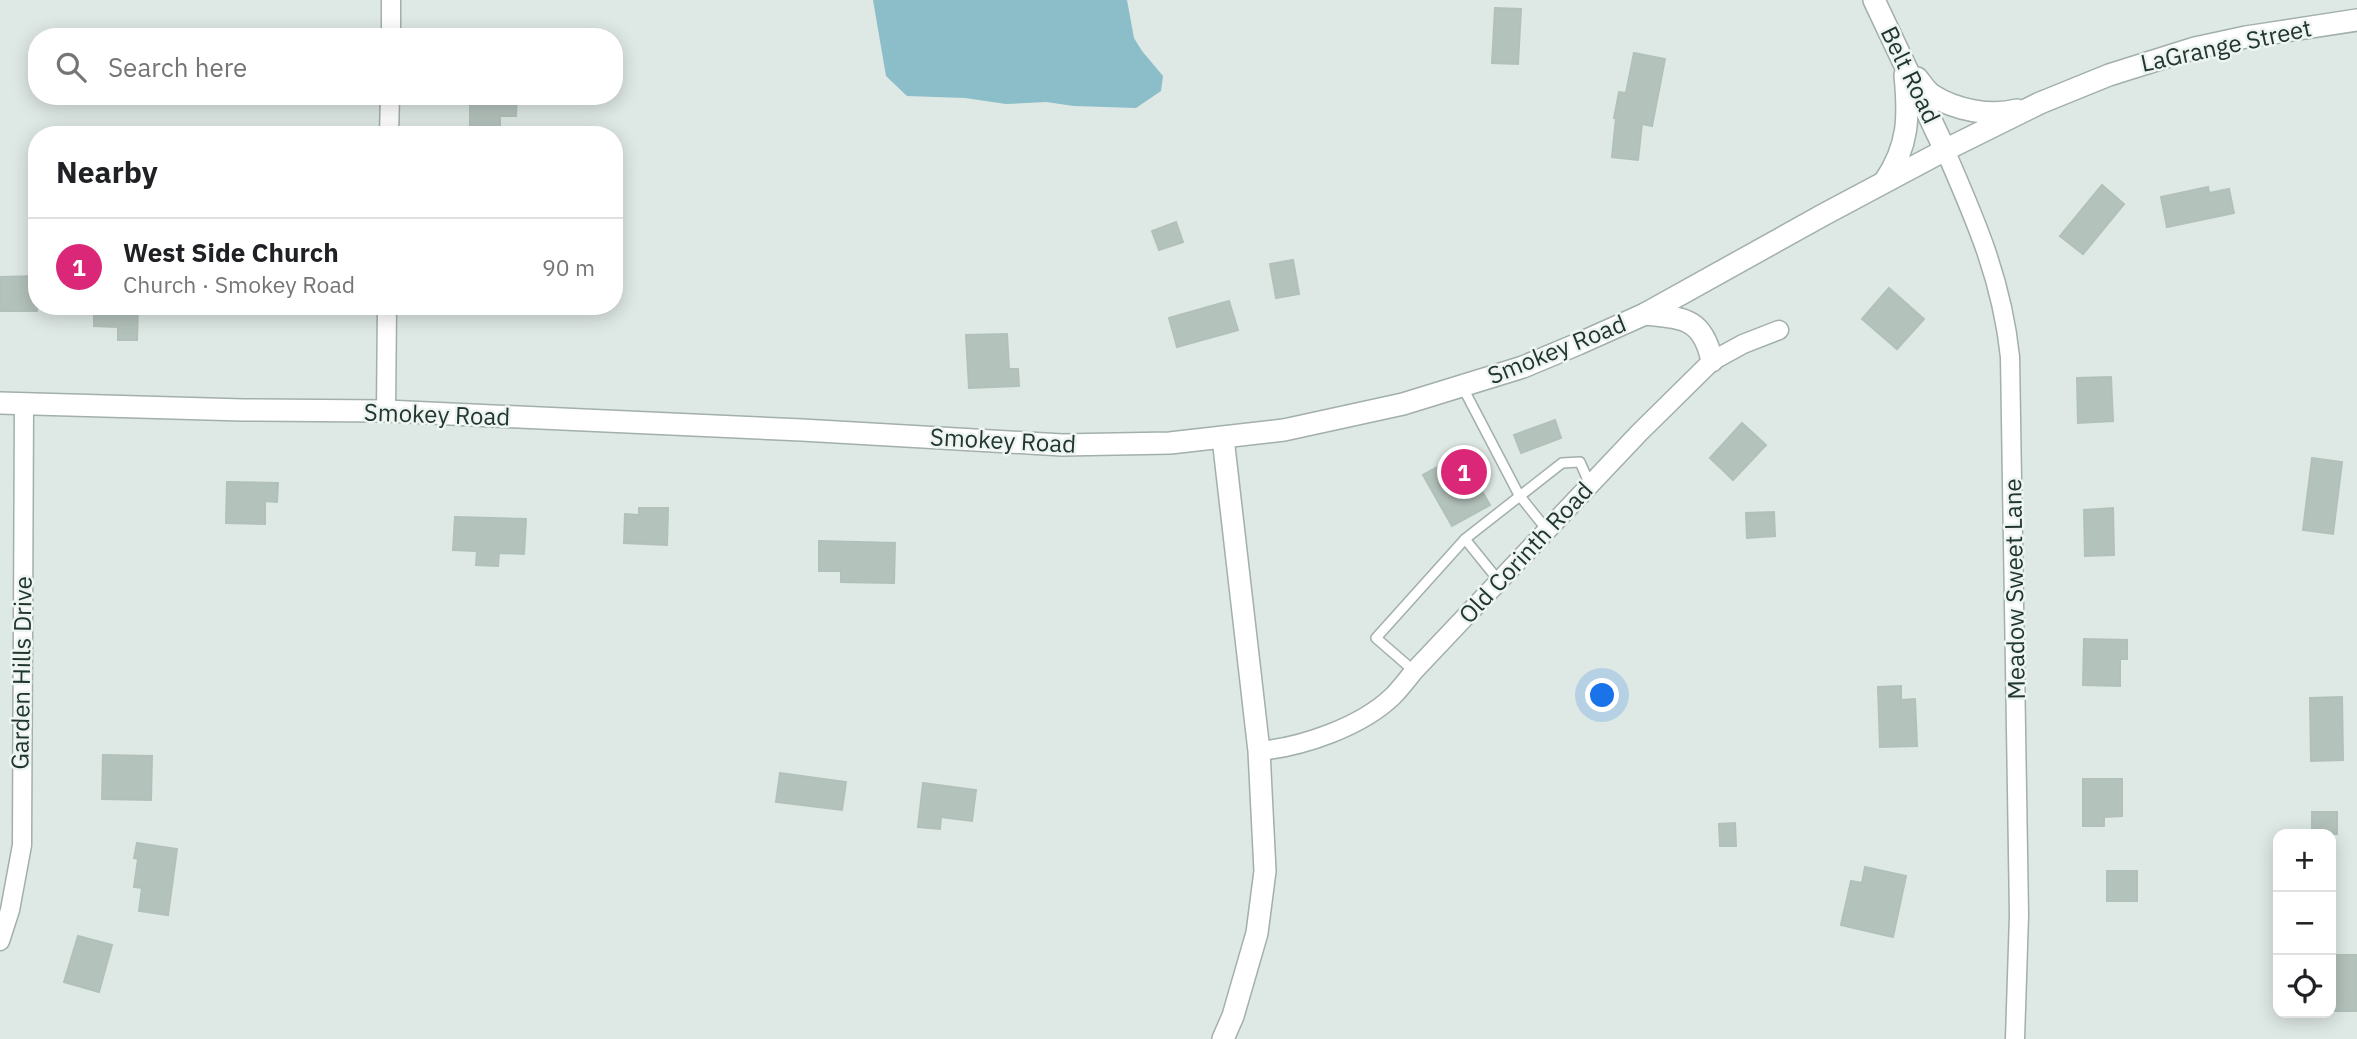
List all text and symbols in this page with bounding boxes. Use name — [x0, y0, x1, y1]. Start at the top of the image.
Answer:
street label: LaGrange Street — [2137, 11, 2314, 79]
street label: Belt Road — [1874, 21, 1948, 129]
search box — [28, 28, 623, 105]
icon: search — [52, 48, 90, 86]
text: Search here — [108, 50, 247, 84]
text: Nearby — [56, 152, 158, 191]
text: West Side Church — [123, 235, 339, 269]
text: 1 — [72, 252, 86, 282]
text: 90 m — [542, 252, 595, 282]
text: Church · Smokey Road — [123, 269, 355, 299]
street label: Smokey Road — [1483, 307, 1631, 391]
street label: Smokey Road — [363, 395, 511, 433]
street label: Smokey Road — [929, 420, 1077, 460]
pin: 1 — [1441, 446, 1487, 498]
street label: Old Corinth Road — [1451, 475, 1599, 630]
street label: Meadow Sweet Lane — [1996, 478, 2032, 700]
street label: Garden Hills Drive — [3, 576, 39, 770]
your location — [1585, 678, 1619, 712]
map controls — [2273, 829, 2336, 1018]
button: + — [2273, 829, 2336, 892]
button: − — [2273, 892, 2336, 955]
button: locate — [2273, 955, 2336, 1018]

